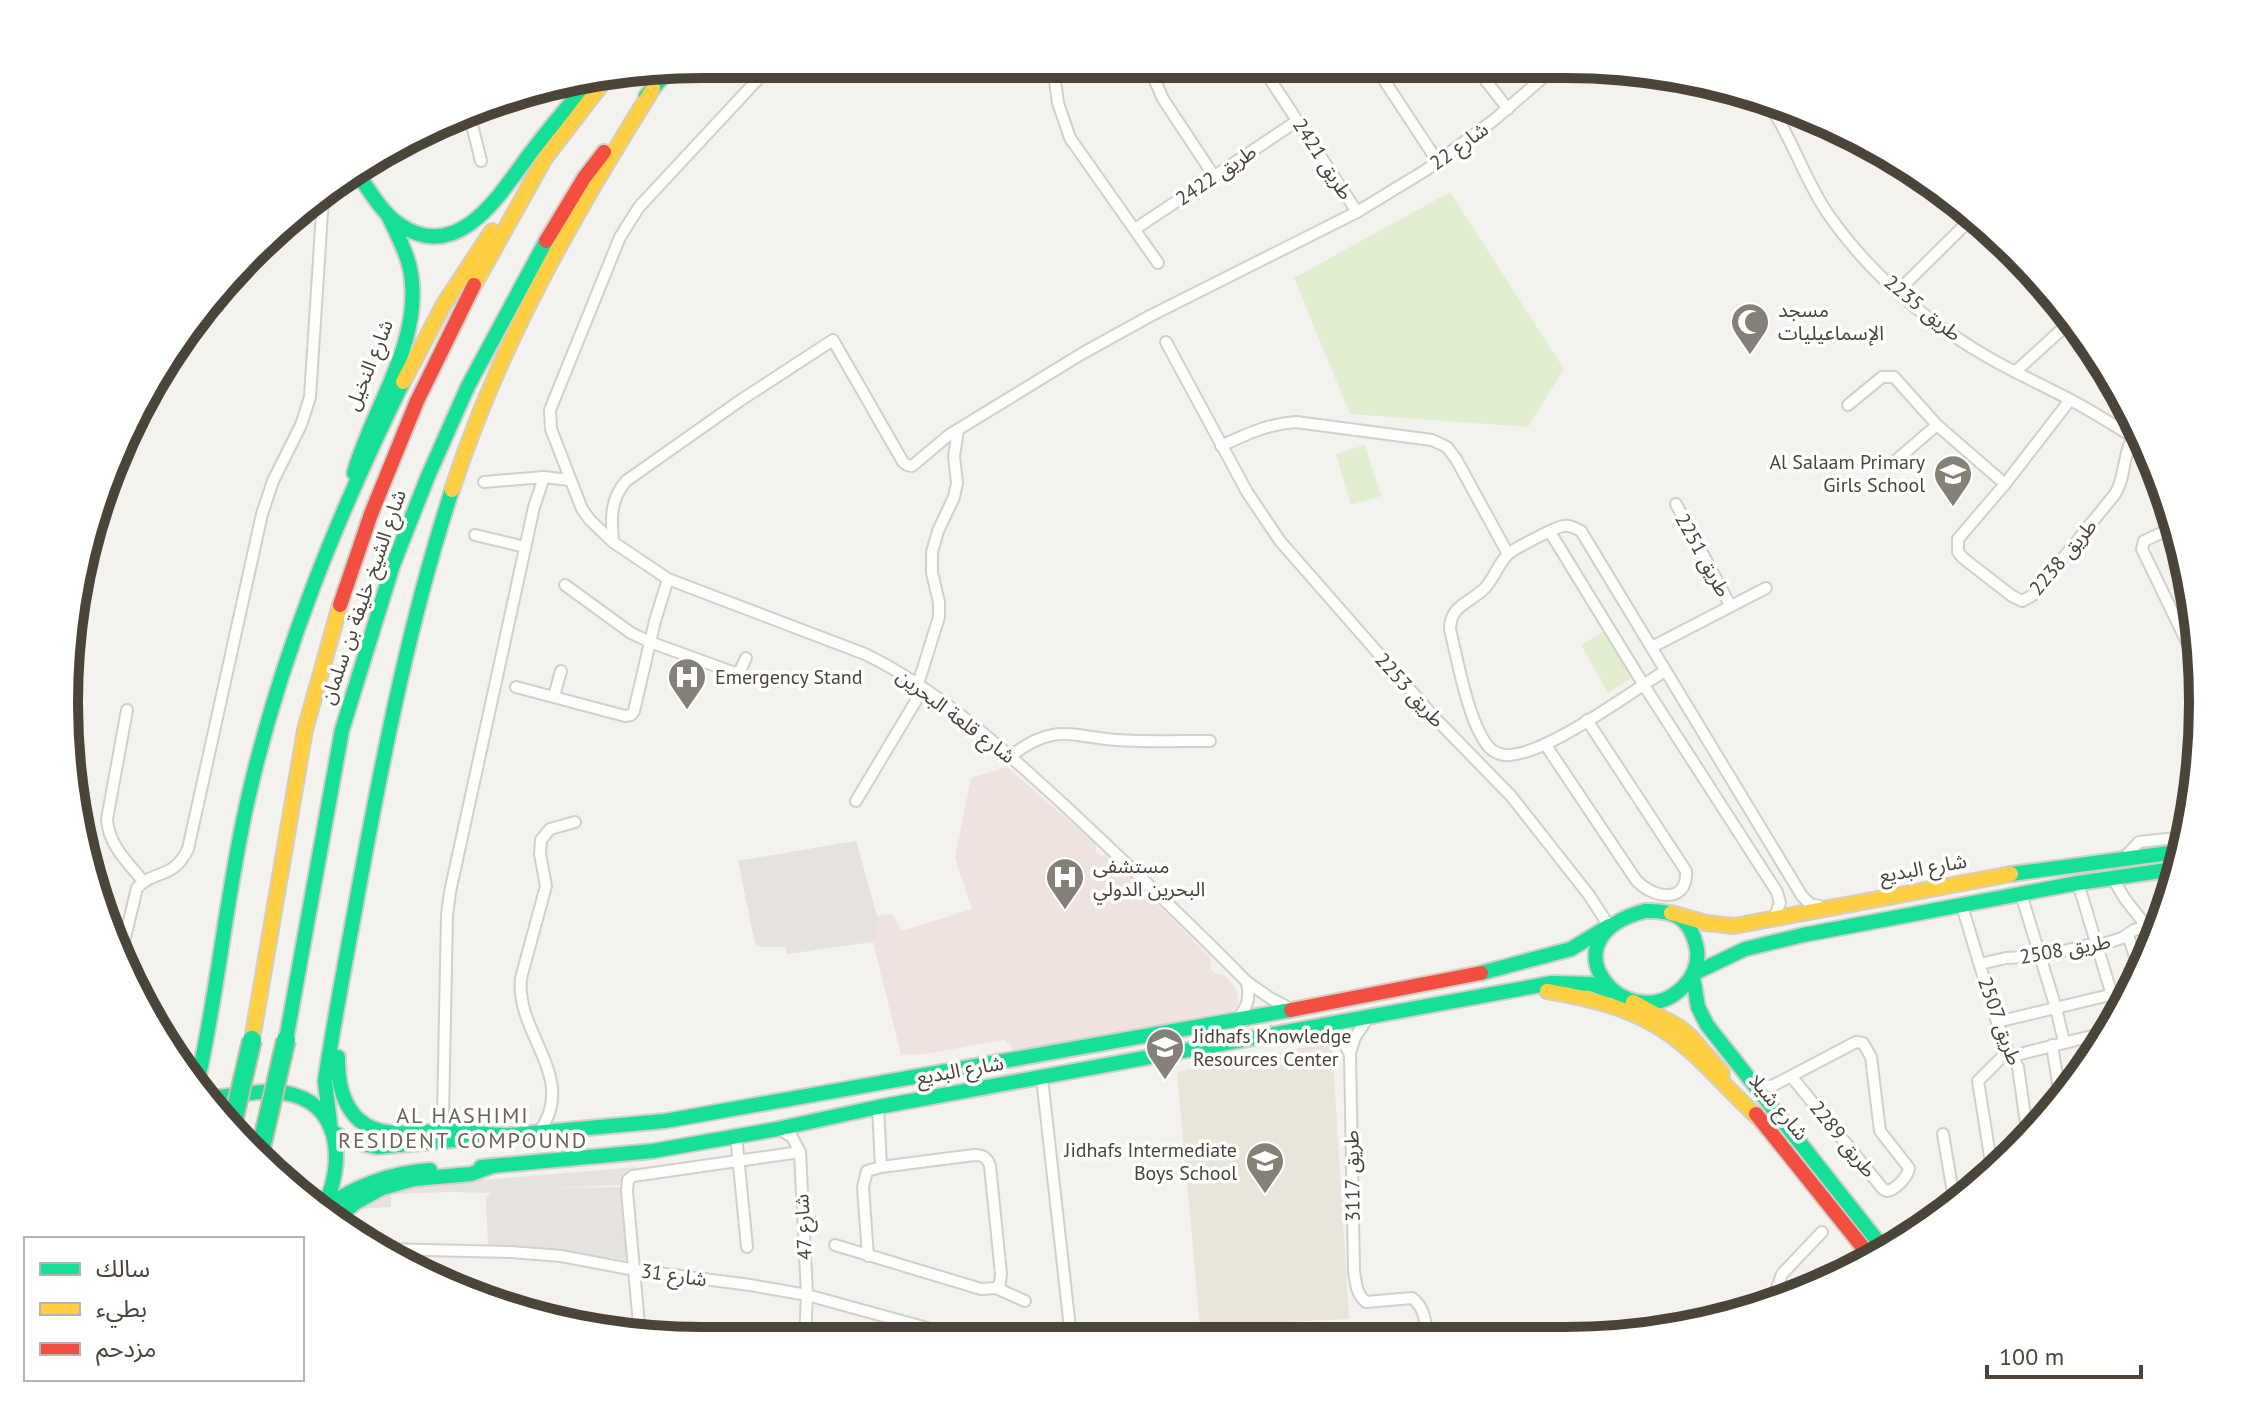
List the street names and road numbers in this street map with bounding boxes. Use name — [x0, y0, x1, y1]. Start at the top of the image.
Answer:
street label: طريق 2421 — [1287, 113, 1359, 205]
street label: شارع 22 — [1425, 116, 1495, 178]
street label: طريق 2422 — [1171, 139, 1261, 211]
street label: طريق 2235 — [1879, 269, 1967, 347]
street label: شارع النخيل — [339, 316, 401, 415]
street label: شارع الشيخ خليفة بن سلمان — [314, 486, 414, 708]
street label: طريق 2251 — [1669, 508, 1737, 602]
street label: طريق 2238 — [2023, 513, 2103, 601]
street label: طريق 2253 — [1370, 647, 1450, 733]
street label: شارع قلعة البحرين — [890, 663, 1021, 771]
street label: شارع البديع — [1877, 848, 1969, 890]
street label: طريق 2508 — [2017, 928, 2113, 970]
street label: طريق 2507 — [1972, 973, 2028, 1069]
street label: شارع البديع — [914, 1050, 1006, 1092]
street label: شارع شيلا — [1742, 1068, 1814, 1147]
street label: طريق 2289 — [1804, 1095, 1882, 1183]
street label: طريق 3117 — [1338, 1130, 1366, 1222]
street label: شارع 47 — [788, 1193, 820, 1261]
street label: شارع 31 — [639, 1258, 709, 1294]

